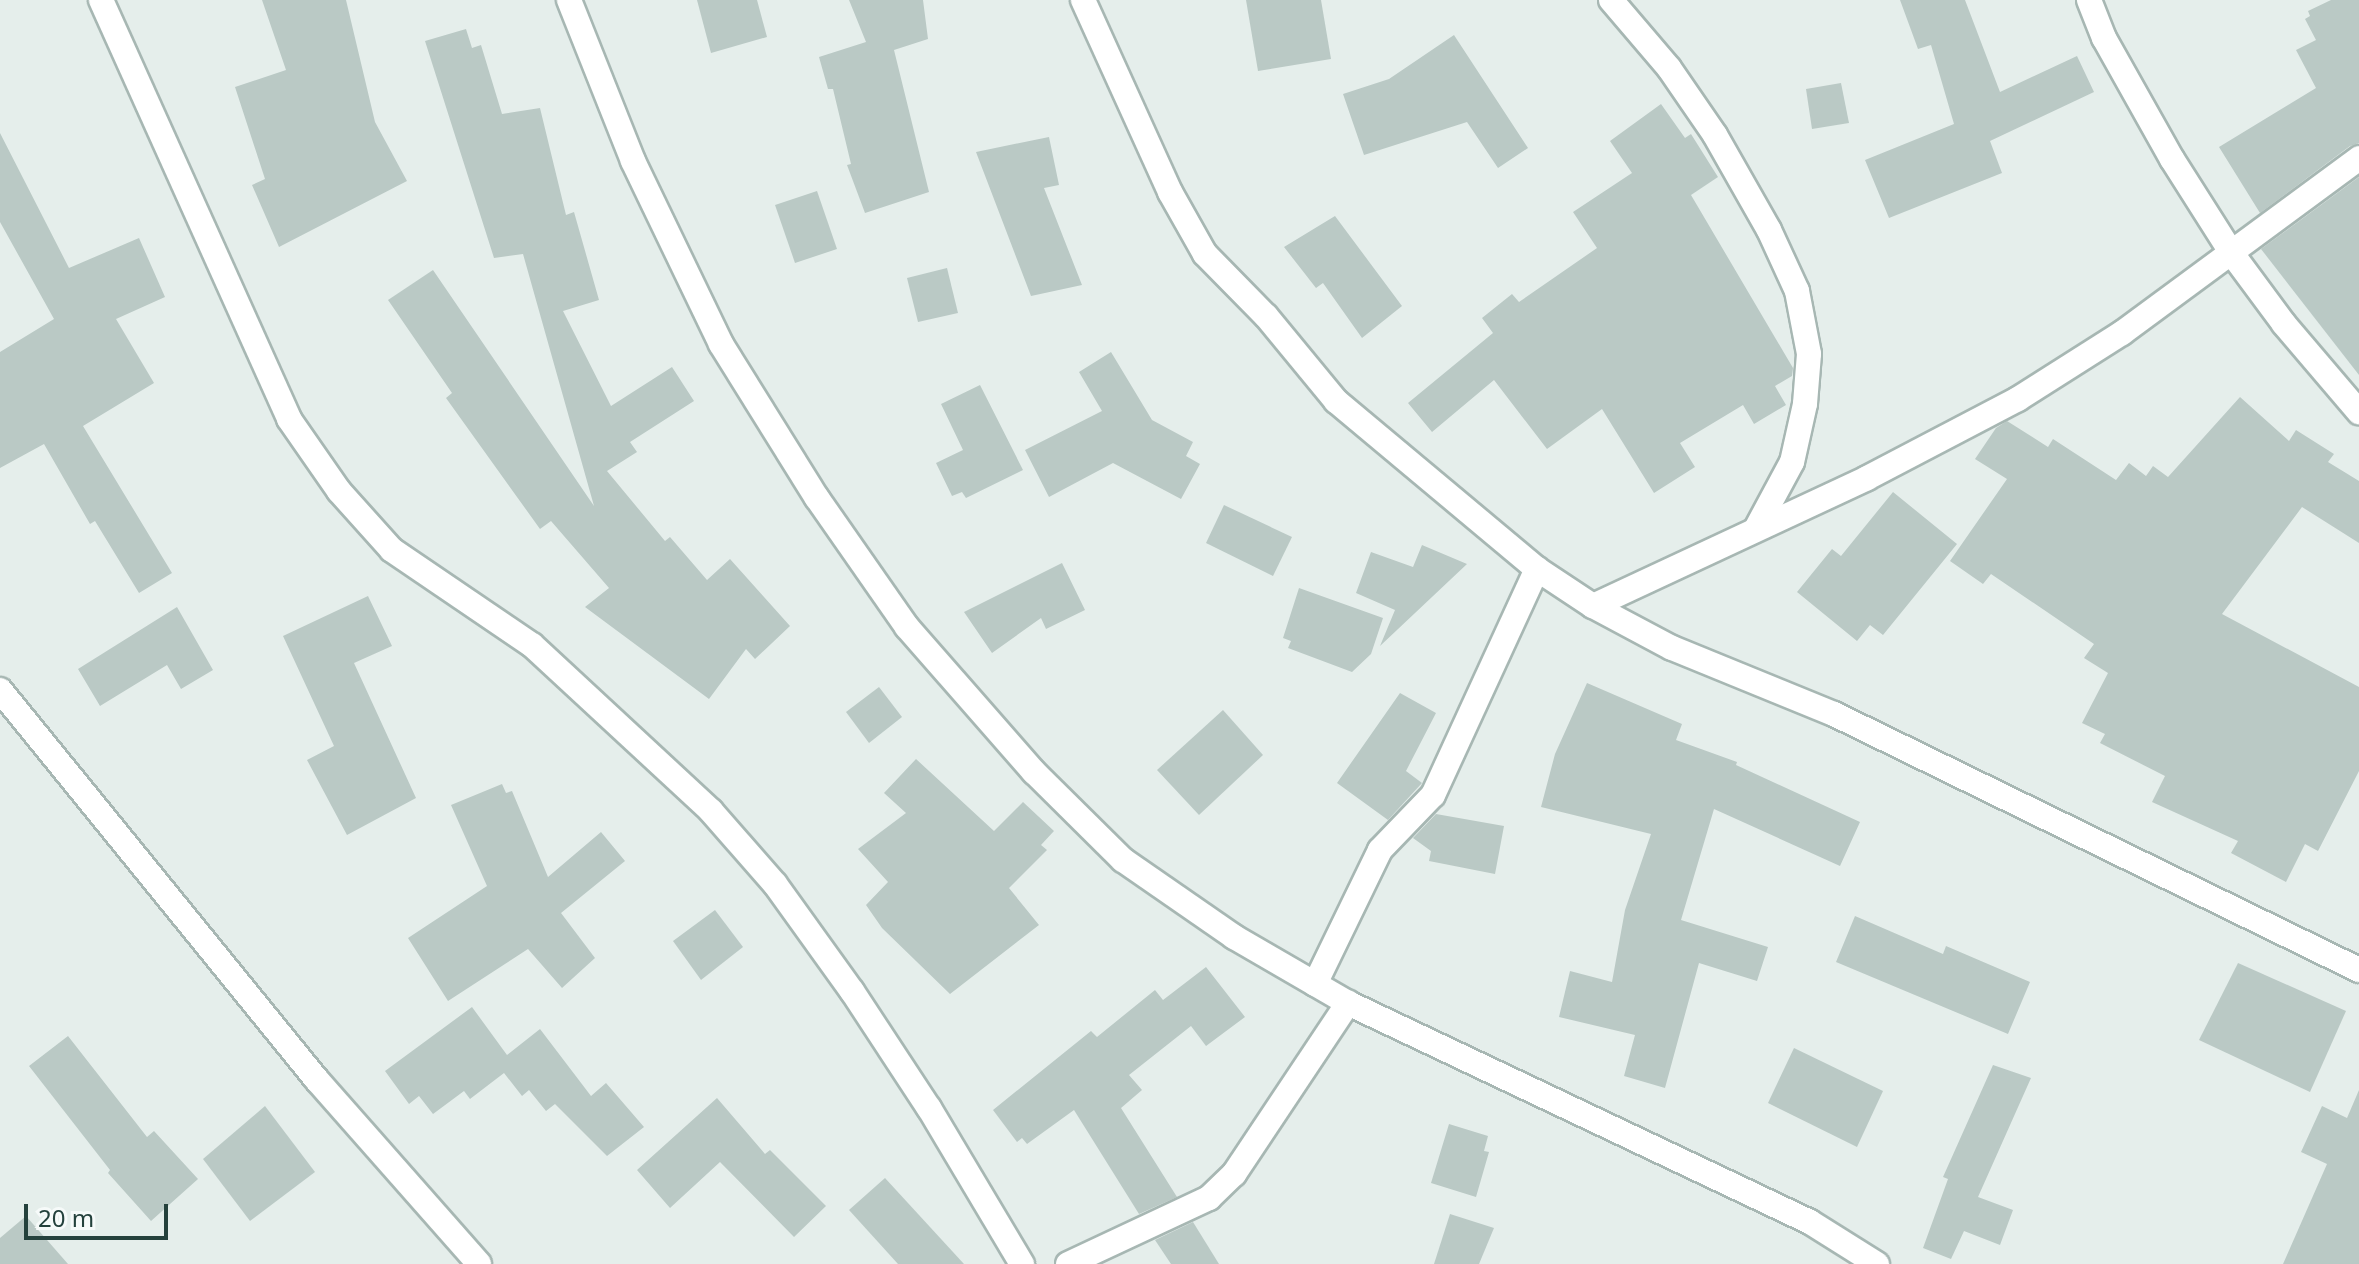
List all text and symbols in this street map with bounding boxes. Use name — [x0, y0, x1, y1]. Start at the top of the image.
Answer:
scale bar — [28, 1188, 172, 1238]
text: 20 m — [38, 1201, 94, 1234]

